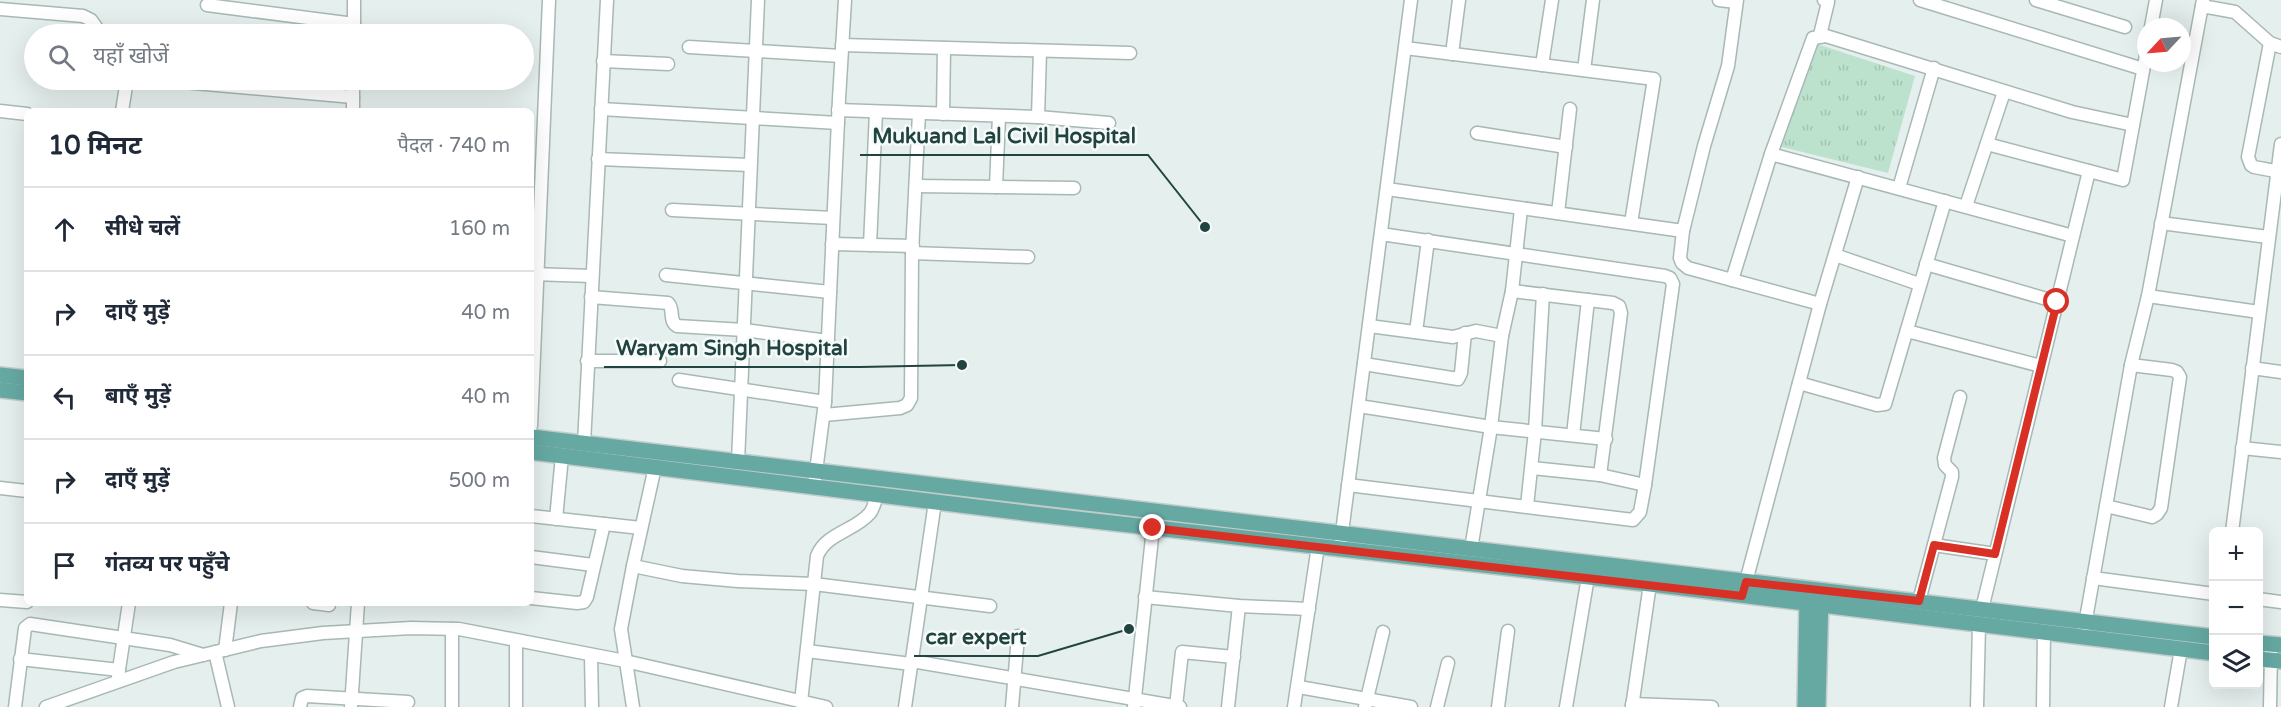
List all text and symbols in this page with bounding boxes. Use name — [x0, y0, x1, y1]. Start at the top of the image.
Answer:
north arrow — [2137, 18, 2191, 72]
search box — [24, 24, 534, 90]
icon: search — [45, 41, 78, 74]
text: यहाँ खोजें — [93, 43, 169, 69]
callout: Mukuand Lal Civil Hospital — [860, 116, 1148, 155]
text: Mukuand Lal Civil Hospital — [872, 124, 1136, 149]
text: 10 मिनट — [48, 130, 142, 161]
text: पैदल · 740 m — [398, 134, 510, 158]
icon: ahead — [48, 213, 81, 246]
text: सीधे चलें — [105, 215, 180, 241]
text: 160 m — [449, 217, 510, 241]
route start — [2043, 288, 2069, 314]
icon: right — [48, 297, 81, 330]
text: दाएँ मुड़ें — [105, 299, 170, 325]
text: 40 m — [461, 301, 510, 325]
callout: Waryam Singh Hospital — [604, 328, 860, 367]
text: Waryam Singh Hospital — [616, 336, 848, 361]
icon: left — [48, 381, 81, 414]
text: बाएँ मुड़ें — [105, 383, 171, 409]
text: 40 m — [461, 385, 510, 409]
icon: right — [48, 465, 81, 498]
text: दाएँ मुड़ें — [105, 467, 170, 493]
text: 500 m — [449, 469, 510, 493]
route end — [1139, 514, 1165, 540]
map controls — [2209, 527, 2263, 689]
button: + — [2209, 527, 2263, 581]
icon: arrive — [48, 549, 81, 582]
text: गंतव्य पर पहुँचे — [105, 551, 230, 577]
button: − — [2209, 581, 2263, 635]
callout: car expert — [914, 617, 1038, 656]
text: car expert — [926, 625, 1026, 650]
button: layers — [2209, 635, 2263, 689]

